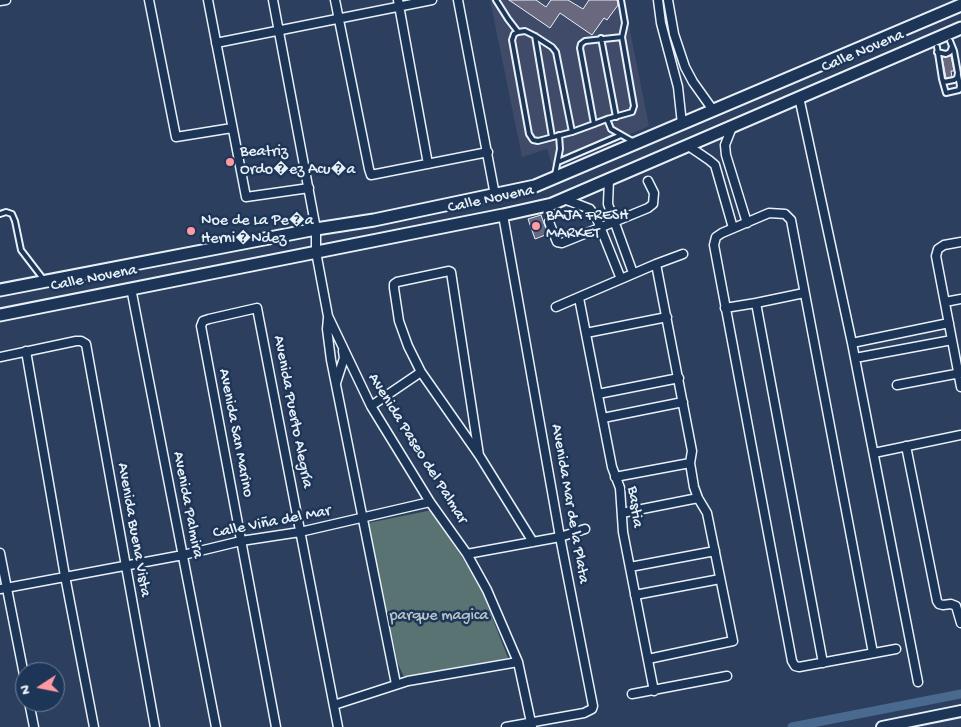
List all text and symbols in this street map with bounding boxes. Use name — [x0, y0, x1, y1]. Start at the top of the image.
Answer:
street label: Calle Novena — [819, 26, 907, 78]
place label: Beatriz Ordo�ez Acu�a — [240, 143, 355, 181]
marker: Beatriz Ordo�ez Acu�a — [224, 156, 236, 168]
street label: Calle Novena — [446, 182, 536, 218]
place label: BAJA FRESH MARKET — [546, 207, 628, 245]
place label: Noe de La Pe�a Herni�Ndez — [201, 212, 314, 250]
marker: BAJA FRESH MARKET — [530, 220, 542, 232]
marker: Noe de La Pe�a Herni�Ndez — [185, 225, 197, 237]
street label: Calle Novena — [49, 261, 139, 297]
street label: Avenida Puerto Alegría — [268, 334, 316, 490]
street label: Avenida San Marino — [213, 367, 257, 499]
street label: Avenida Paseo del Palmar — [363, 370, 471, 528]
street label: Avenida Mar de la Plata — [546, 423, 592, 585]
street label: Avenida Palmira — [167, 450, 207, 560]
street label: Avenida Buena Vista — [112, 461, 154, 599]
street label: Bastia — [622, 485, 646, 529]
street label: Calle Viña del Mar — [211, 502, 333, 544]
park label: parque magica — [390, 607, 488, 627]
north arrow — [15, 662, 65, 712]
text: N — [17, 684, 35, 696]

